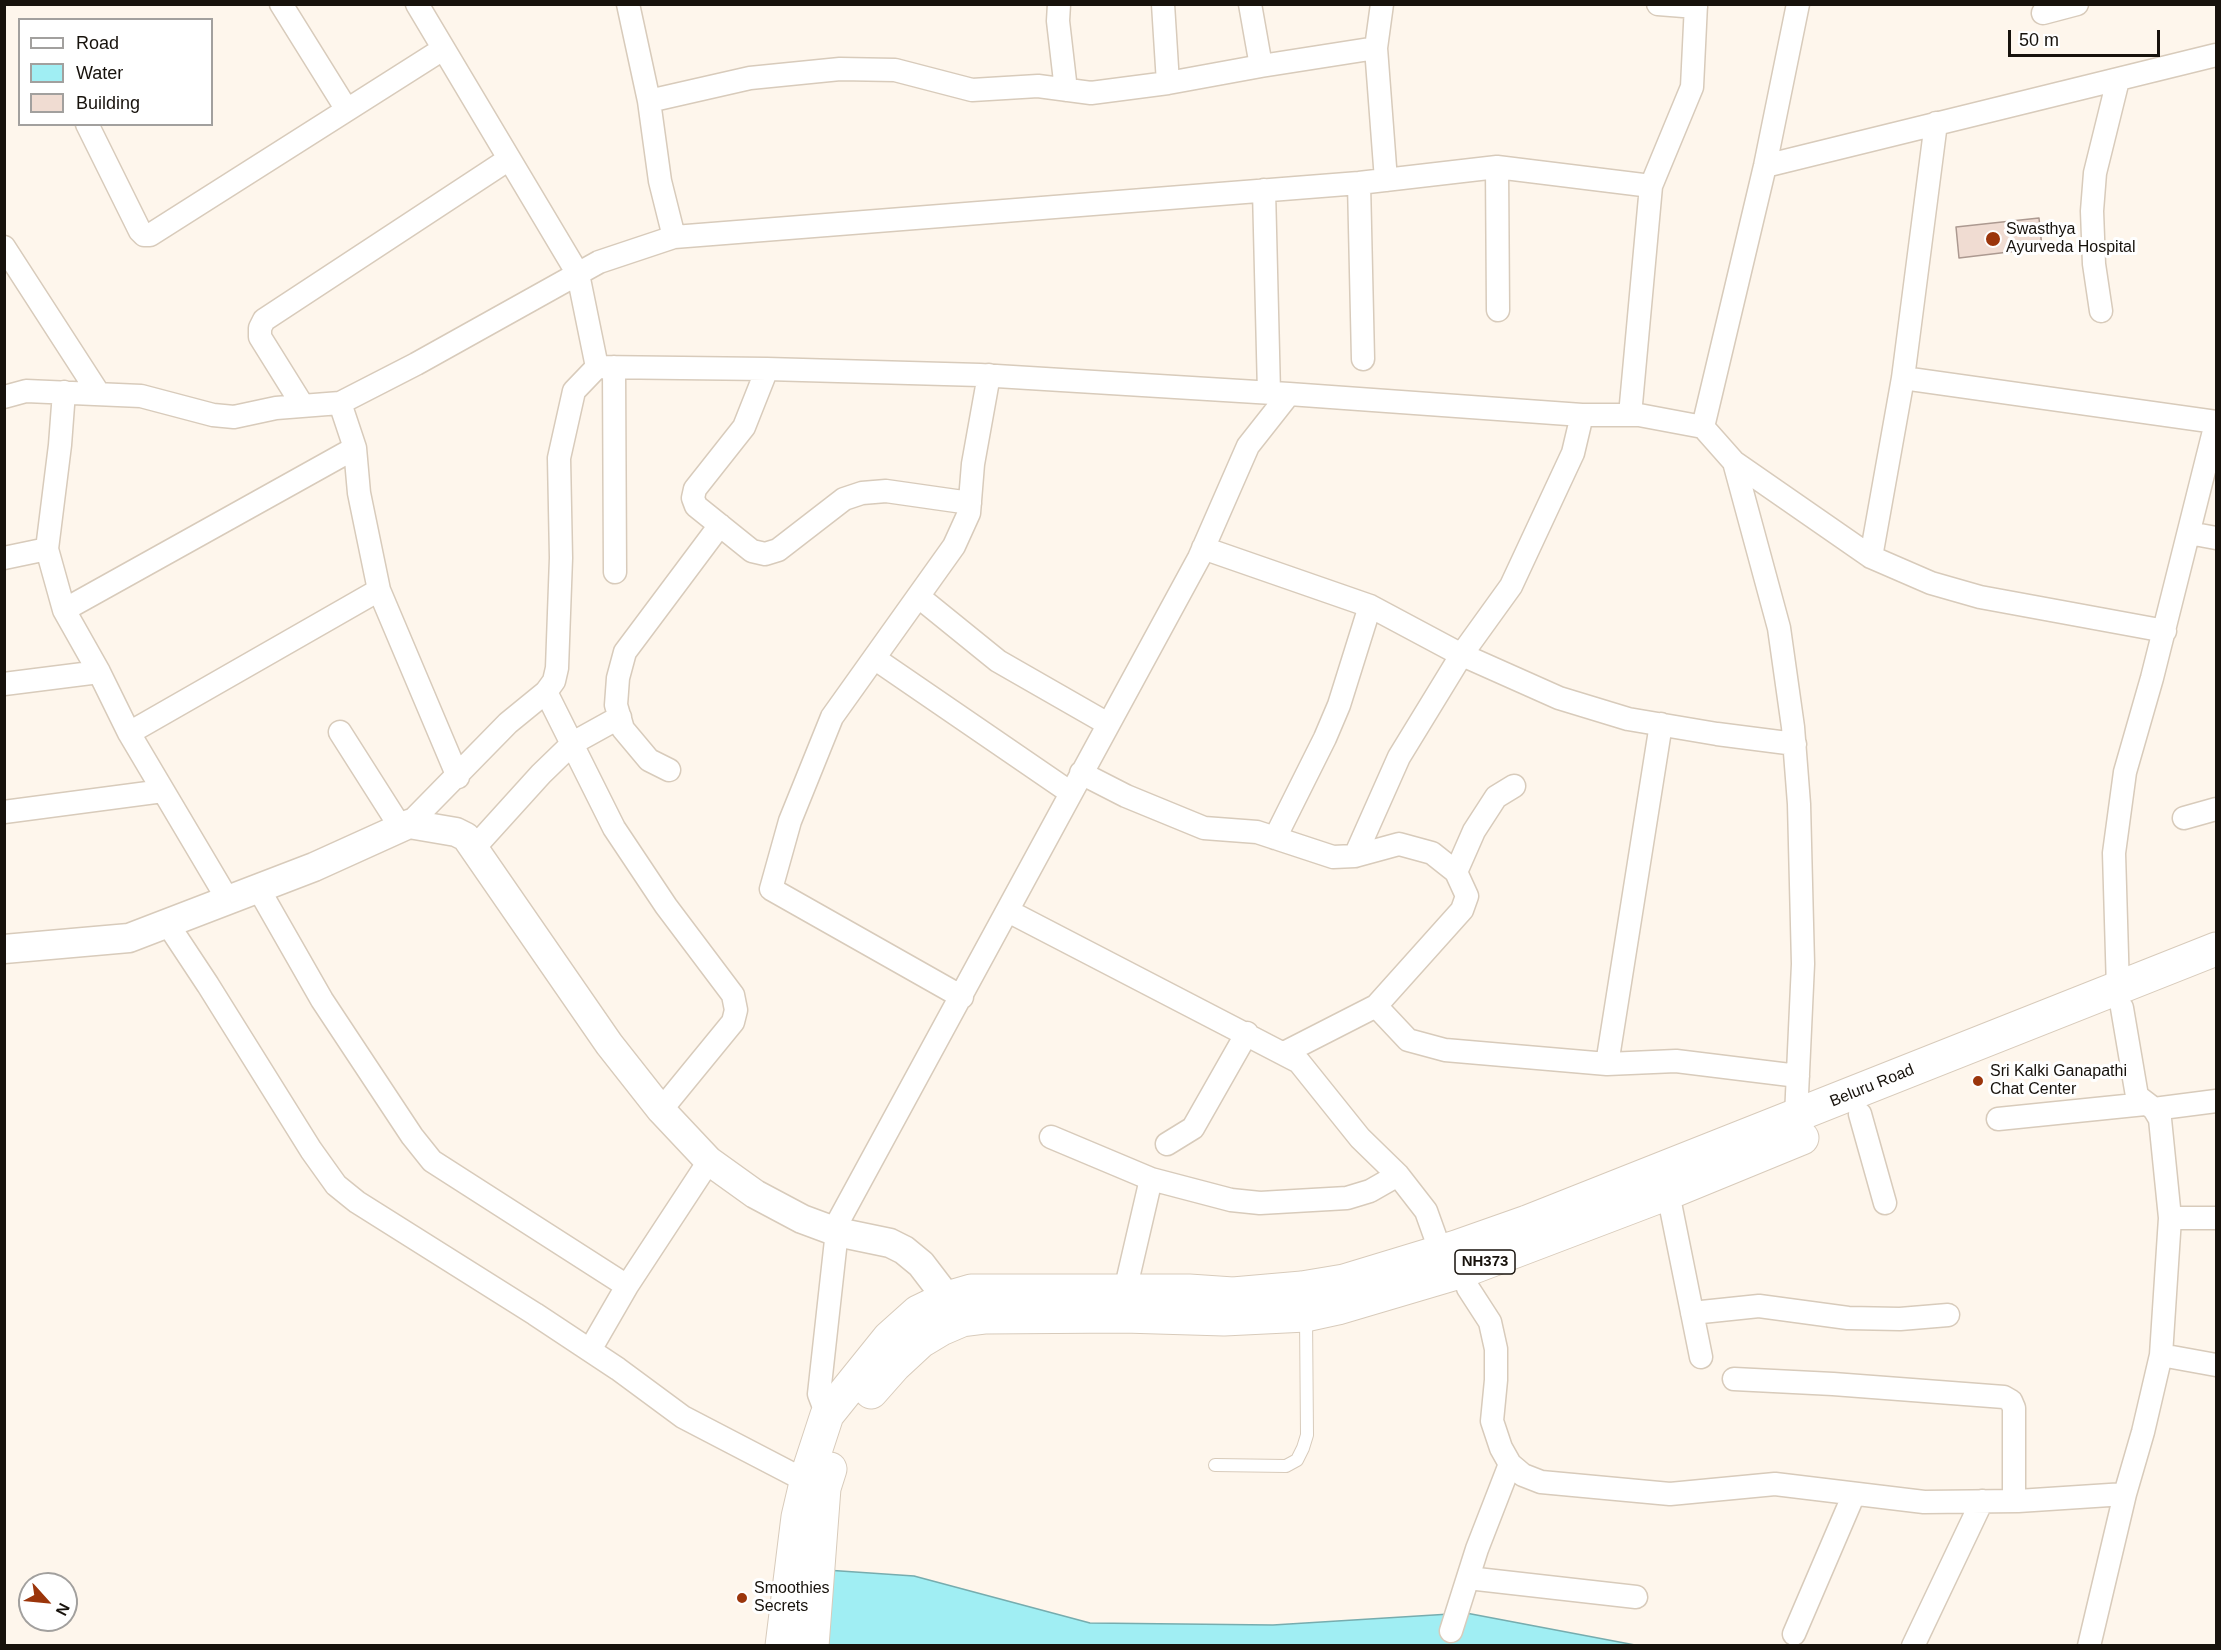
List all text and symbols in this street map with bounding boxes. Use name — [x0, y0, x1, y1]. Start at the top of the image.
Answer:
legend — [18, 18, 213, 126]
scale bar — [2011, 18, 2162, 56]
text: 50 m — [2019, 30, 2059, 50]
text: Road — [76, 33, 119, 53]
text: Water — [76, 63, 123, 83]
text: Building — [76, 93, 140, 113]
place label: Swasthya Ayurveda Hospital — [2006, 220, 2136, 258]
marker: Swasthya Ayurveda Hospital — [1984, 230, 2002, 248]
street label: Beluru Road — [1827, 1060, 1917, 1112]
place label: Sri Kalki Ganapathi Chat Center — [1990, 1062, 2127, 1100]
marker: Sri Kalki Ganapathi Chat Center — [1971, 1074, 1985, 1088]
road number: NH373 — [1455, 1250, 1515, 1274]
north arrow — [18, 1572, 78, 1632]
place label: Smoothies Secrets — [754, 1579, 830, 1617]
marker: Smoothies Secrets — [735, 1591, 749, 1605]
text: N — [53, 1600, 73, 1619]

